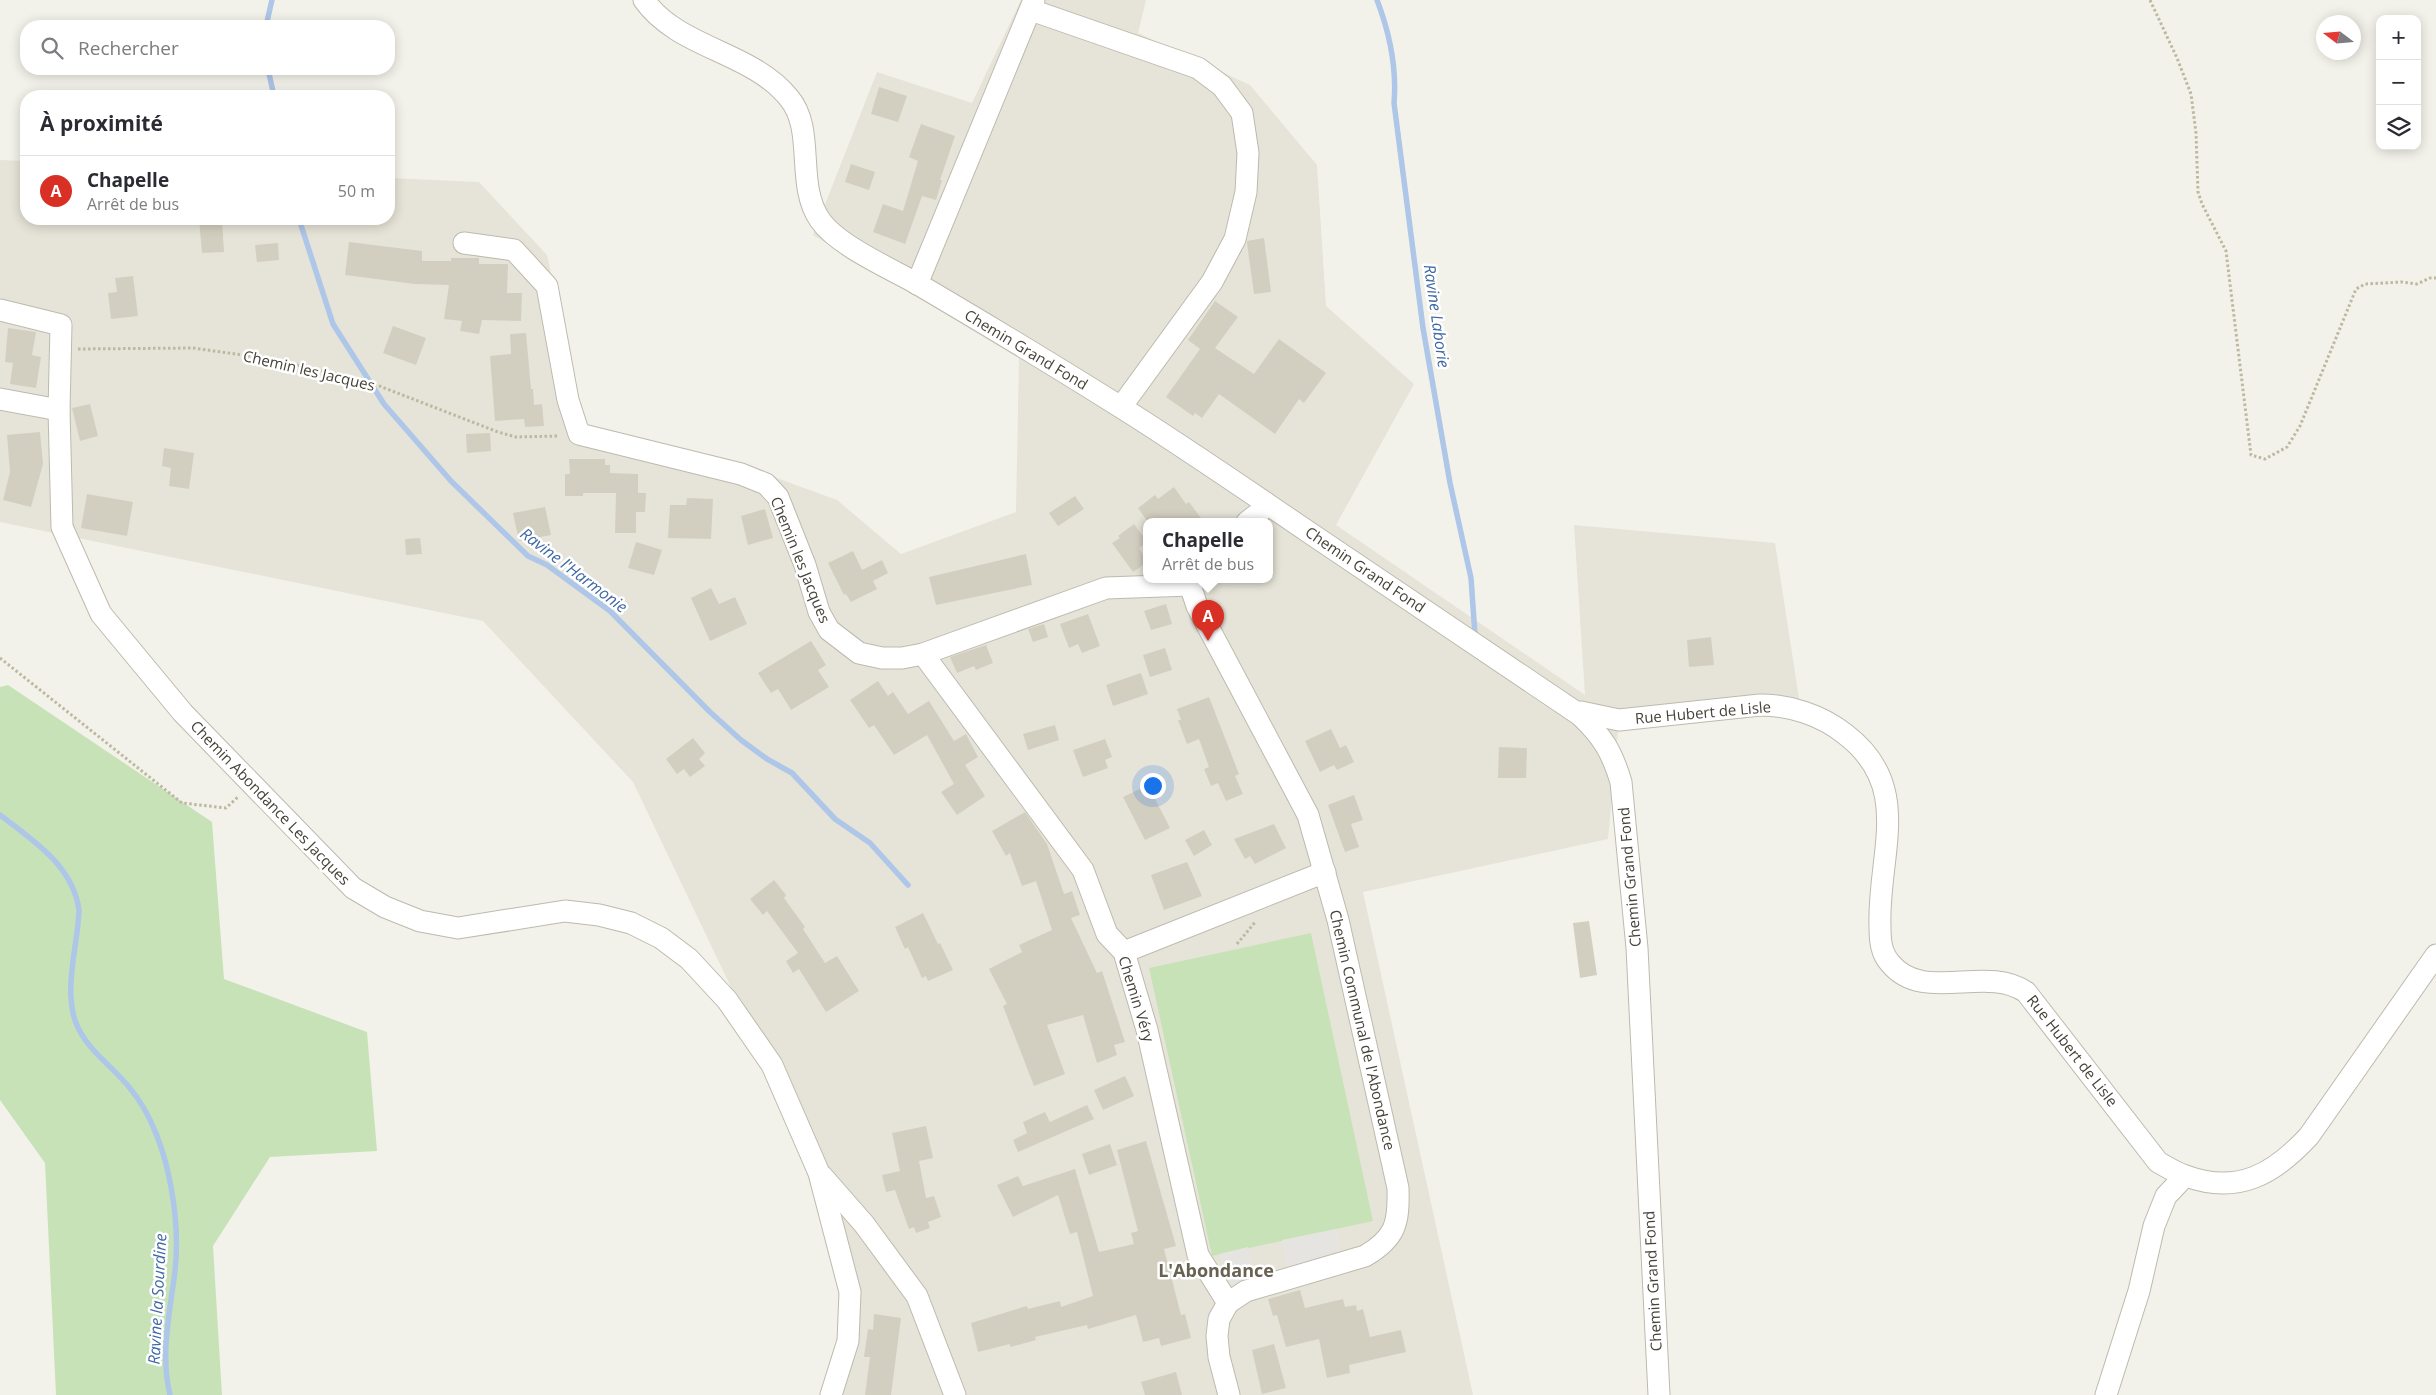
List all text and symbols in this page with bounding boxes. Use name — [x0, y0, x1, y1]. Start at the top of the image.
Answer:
north arrow — [2316, 15, 2361, 60]
map controls — [2376, 15, 2421, 150]
button: + — [2376, 15, 2421, 60]
search box — [20, 20, 395, 75]
icon: search — [38, 34, 66, 62]
text: Rechercher — [78, 35, 179, 61]
button: − — [2376, 60, 2421, 105]
button: layers — [2376, 105, 2421, 150]
text: À proximité — [40, 109, 163, 137]
text: Chapelle — [87, 167, 169, 193]
text: A — [50, 180, 62, 202]
text: 50 m — [338, 180, 375, 202]
text: Arrêt de bus — [87, 193, 179, 215]
water label: Ravine Laborie — [1419, 263, 1455, 369]
street label: Chemin Grand Fond — [961, 304, 1092, 394]
street label: Chemin les Jacques — [241, 345, 377, 395]
street label: Chemin les Jacques — [766, 493, 835, 626]
popup — [1143, 518, 1273, 583]
water label: Ravine l'Harmonie — [516, 522, 632, 618]
street label: Chemin Grand Fond — [1302, 522, 1429, 617]
text: Chapelle — [1162, 527, 1244, 553]
text: Arrêt de bus — [1162, 553, 1254, 575]
pin: A — [1192, 600, 1224, 641]
street label: Rue Hubert de Lisle — [1634, 696, 1772, 728]
street label: Chemin Abondance Les Jacques — [187, 716, 355, 889]
your location — [1140, 773, 1166, 799]
street label: Chemin Grand Fond — [1613, 806, 1645, 948]
street label: Chemin Communal de l'Abondance — [1326, 908, 1400, 1152]
street label: Chemin Véry — [1114, 953, 1160, 1045]
street label: Rue Hubert de Lisle — [2023, 990, 2123, 1110]
street label: Chemin Grand Fond — [1638, 1210, 1666, 1352]
water label: Ravine la Sourdine — [143, 1233, 171, 1365]
district label: L'Abondance — [1158, 1258, 1274, 1282]

